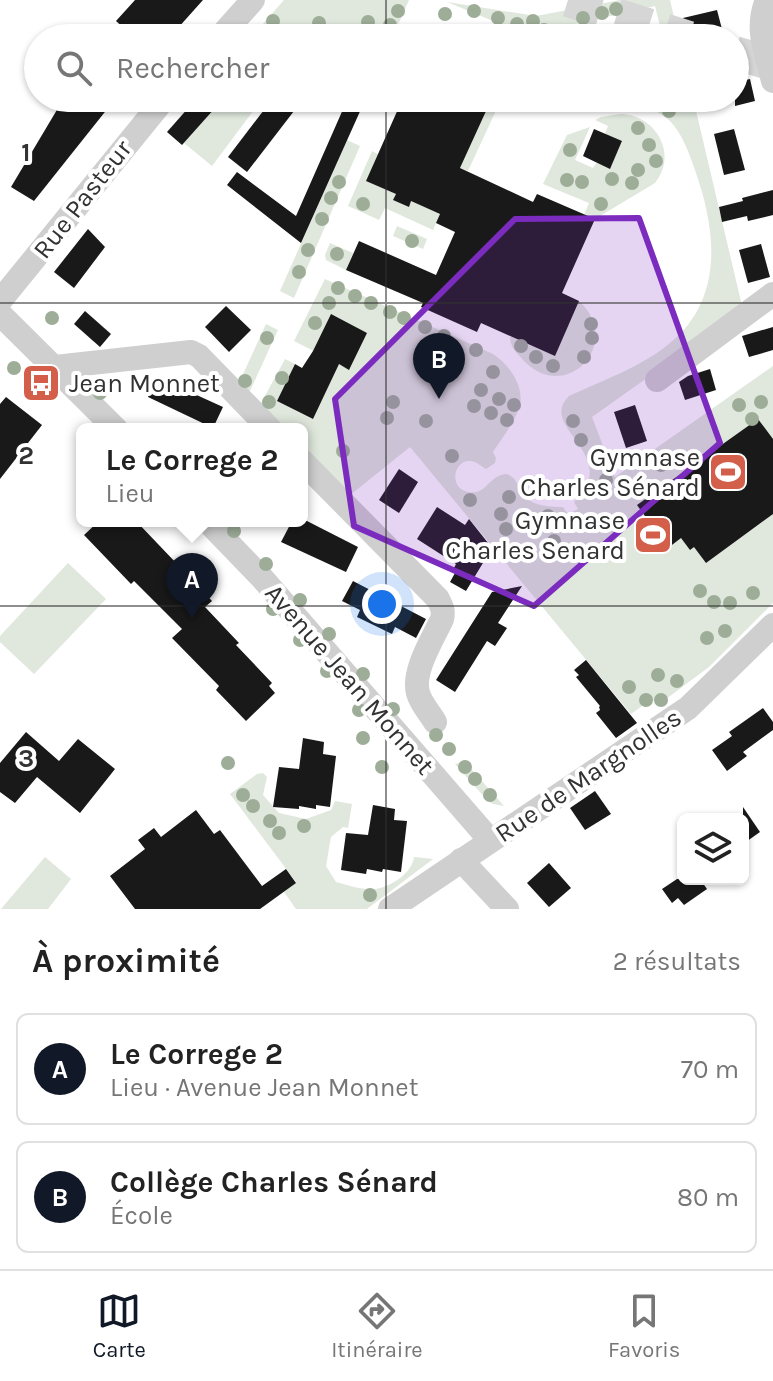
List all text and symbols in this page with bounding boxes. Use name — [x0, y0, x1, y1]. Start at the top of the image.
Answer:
search box — [24, 24, 749, 112]
icon: search — [52, 46, 96, 90]
text: Rechercher — [116, 50, 269, 86]
street label: Rue Pasteur — [27, 133, 139, 265]
text: 1 — [21, 137, 31, 168]
pin: B — [413, 333, 465, 399]
bus stop icon: Jean Monnet — [20, 362, 62, 404]
place label: Jean Monnet — [69, 368, 220, 399]
popup — [76, 423, 308, 527]
text: 2 — [18, 440, 34, 471]
text: Le Correge 2 — [106, 442, 278, 478]
place label: Gymnase Charles Sénard — [520, 442, 700, 503]
sports icon: Gymnase Charles Sénard — [707, 451, 749, 493]
text: Lieu — [106, 478, 155, 509]
place label: Gymnase Charles Senard — [445, 505, 625, 566]
sports icon: Gymnase Charles Senard — [632, 514, 674, 556]
pin: A — [166, 553, 218, 619]
street label: Avenue Jean Monnet — [258, 578, 441, 781]
your location — [362, 584, 402, 624]
street label: Rue de Margnolles — [489, 702, 687, 849]
text: 3 — [18, 743, 34, 774]
map controls — [677, 813, 749, 885]
button: layers — [677, 813, 749, 885]
text: À proximité — [32, 941, 220, 981]
text: 2 résultats — [613, 946, 741, 977]
text: Le Correge 2 — [110, 1036, 283, 1072]
text: A — [52, 1054, 68, 1085]
text: 70 m — [681, 1054, 739, 1085]
text: Lieu · Avenue Jean Monnet — [110, 1072, 419, 1103]
text: Collège Charles Sénard — [110, 1164, 438, 1200]
text: B — [52, 1182, 68, 1213]
text: 80 m — [677, 1182, 739, 1213]
text: École — [110, 1200, 173, 1231]
tab: Carte — [93, 1289, 146, 1363]
tab: Itinéraire — [331, 1289, 423, 1363]
tab: Favoris — [608, 1289, 680, 1363]

